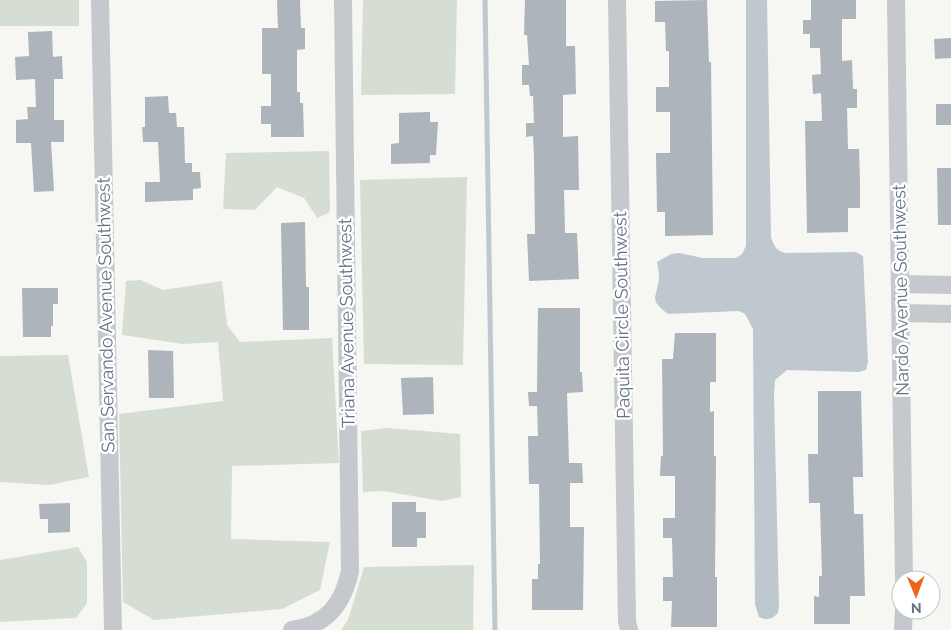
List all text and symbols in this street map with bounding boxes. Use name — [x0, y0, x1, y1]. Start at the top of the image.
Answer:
street label: San Servando Avenue Southwest — [93, 177, 118, 453]
street label: Nardo Avenue Southwest — [888, 184, 913, 396]
street label: Paquita Circle Southwest — [609, 211, 634, 419]
street label: Triana Avenue Southwest — [334, 218, 359, 428]
north arrow — [891, 570, 941, 620]
text: N — [911, 600, 922, 616]

